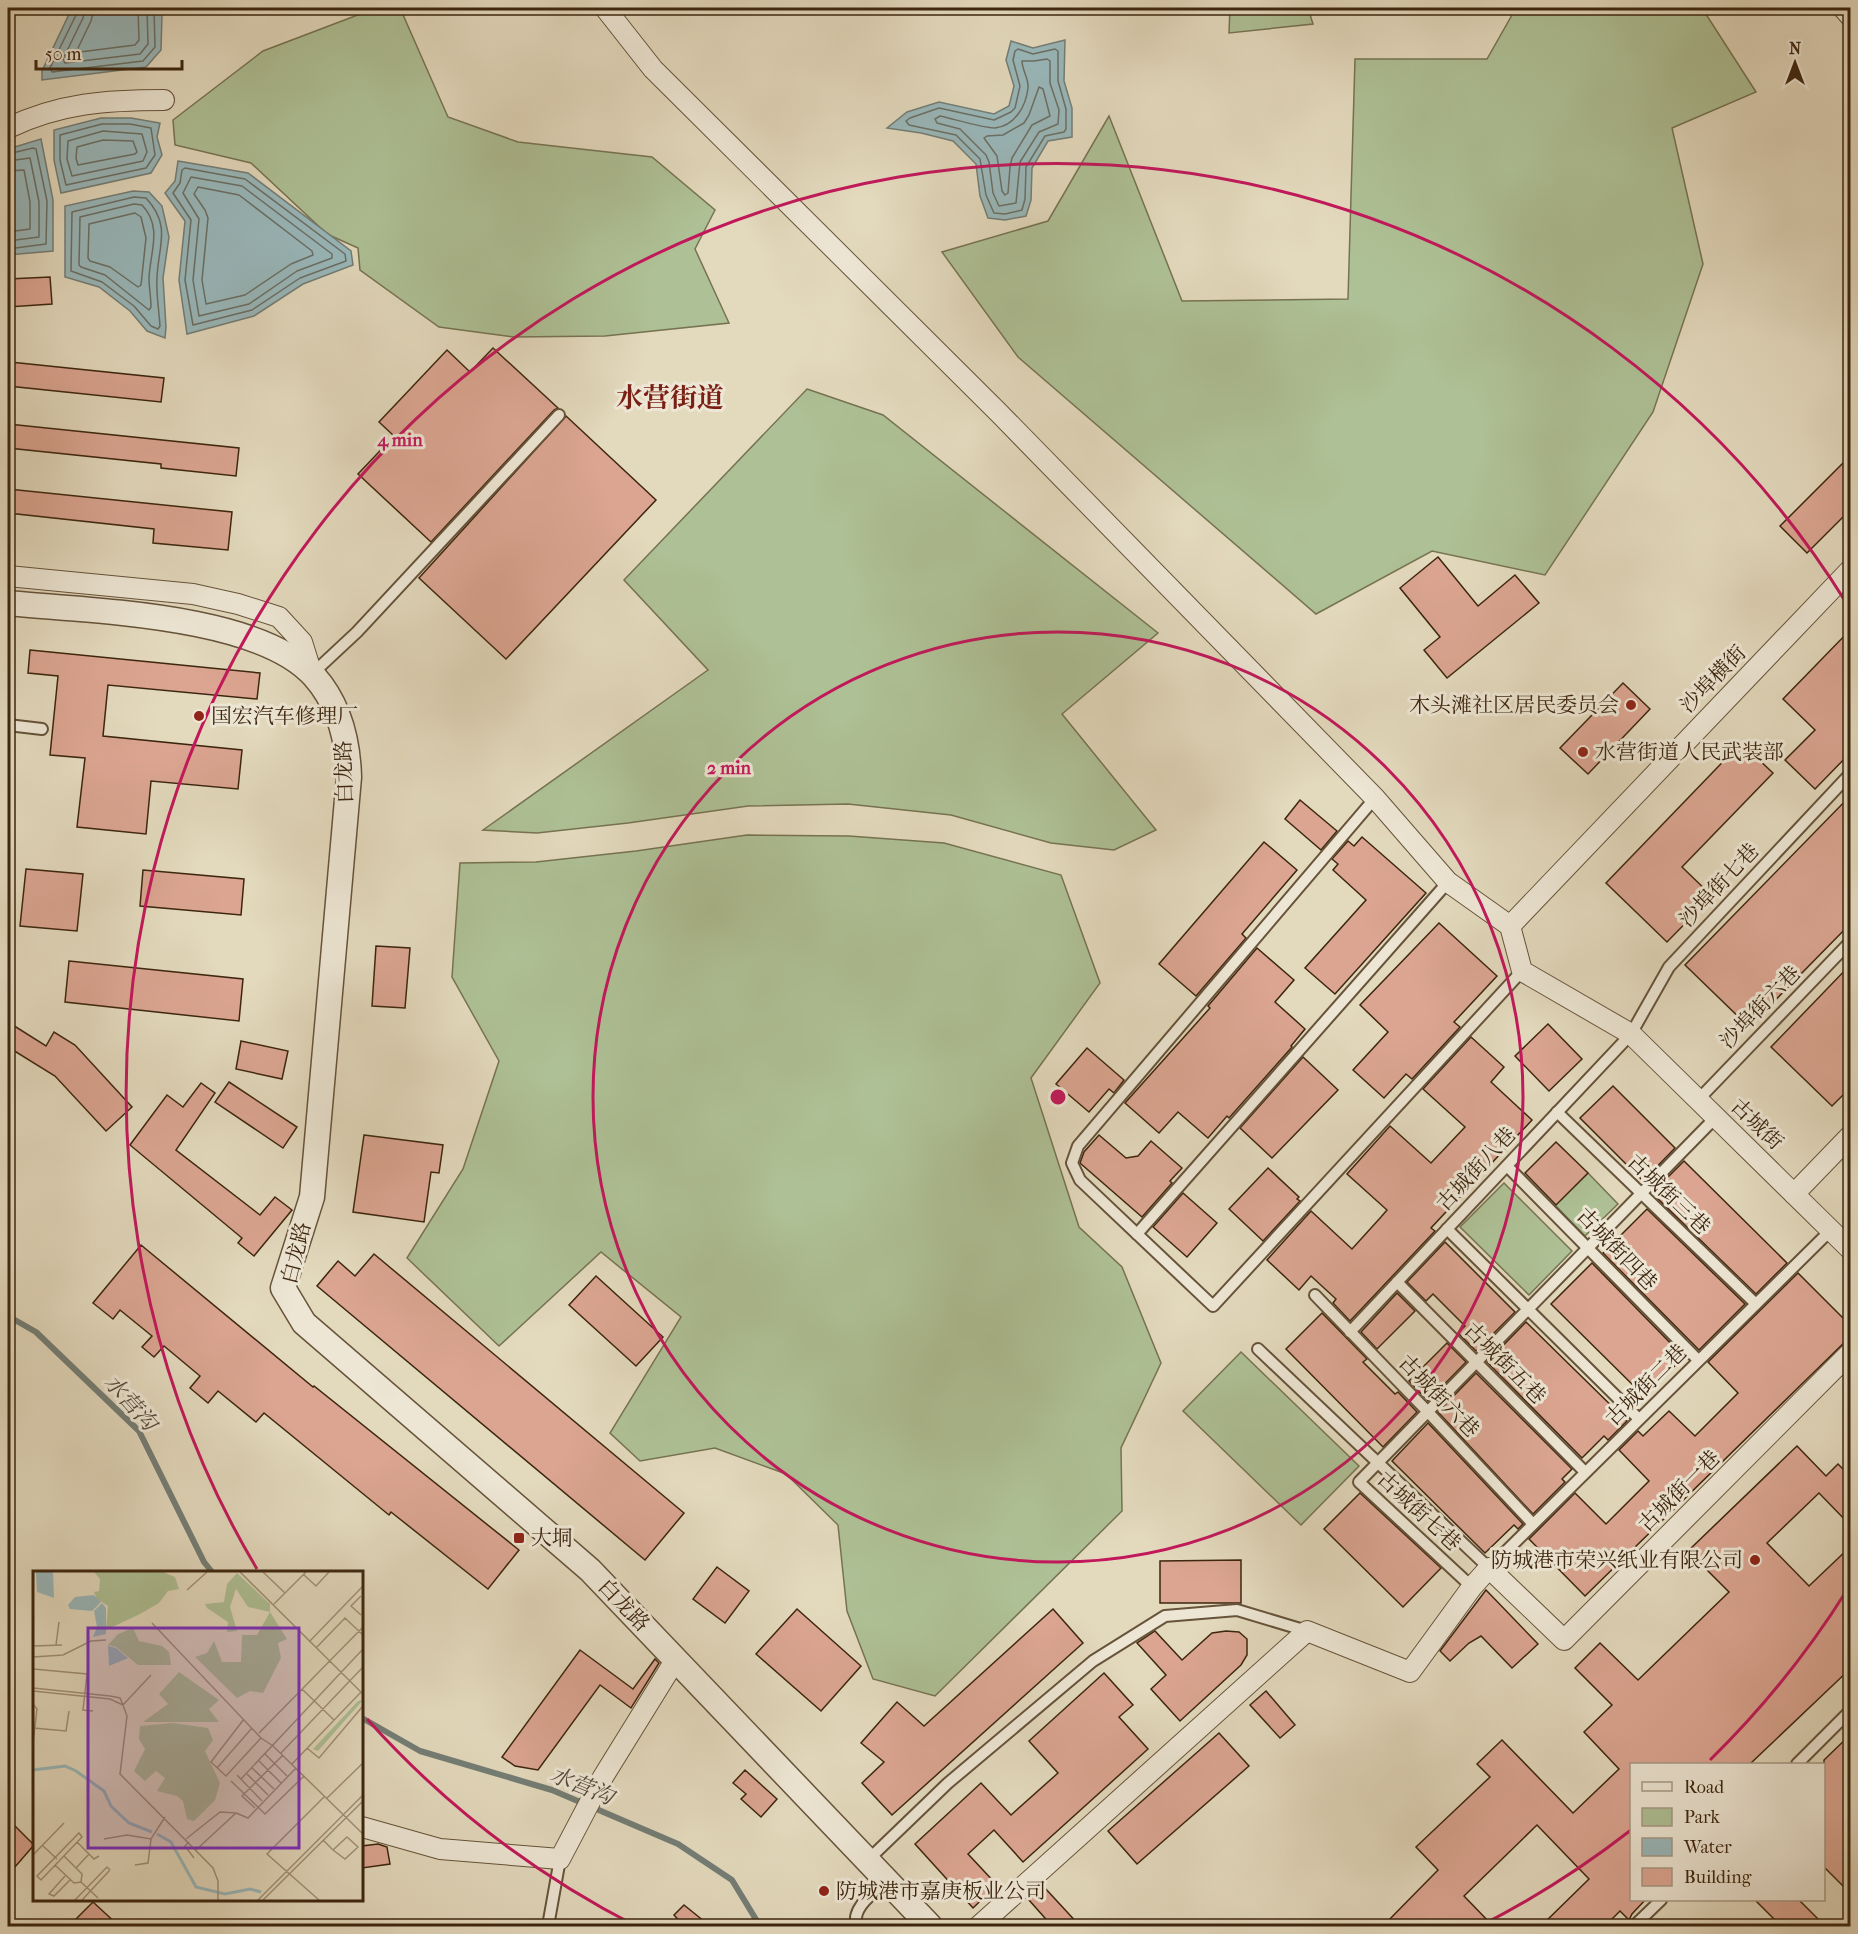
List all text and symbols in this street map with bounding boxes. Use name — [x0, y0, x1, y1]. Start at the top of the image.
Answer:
scale bar — [36, 33, 182, 71]
north arrow — [1765, 33, 1825, 93]
text: N — [1789, 39, 1802, 58]
text: 50 m — [45, 44, 82, 65]
district label: 水营街道 — [616, 382, 724, 414]
text: 4 min — [376, 430, 423, 451]
street label: 沙埠横街 — [1675, 640, 1751, 718]
place label: 木头滩社区居民委员会 — [1409, 693, 1619, 717]
marker: 木头滩社区居民委员会 — [1624, 698, 1638, 712]
place label: 国宏汽车修理厂 — [211, 704, 358, 728]
marker: 国宏汽车修理厂 — [192, 709, 206, 723]
street label: 白龙路 — [331, 740, 357, 804]
place label: 水营街道人民武装部 — [1595, 740, 1784, 764]
marker: 水营街道人民武装部 — [1576, 745, 1590, 759]
text: 2 min — [707, 758, 751, 779]
street label: 沙埠街七巷 — [1674, 838, 1764, 932]
street label: 沙埠街六巷 — [1715, 961, 1805, 1053]
centre of rings — [1048, 1087, 1068, 1107]
street label: 古城街 — [1726, 1093, 1788, 1155]
street label: 古城街八巷 — [1431, 1122, 1521, 1216]
street label: 古城街三巷 — [1623, 1149, 1715, 1239]
street label: 古城街四巷 — [1572, 1203, 1662, 1295]
street label: 白龙路 — [277, 1220, 315, 1286]
street label: 古城街五巷 — [1459, 1317, 1551, 1409]
street label: 古城街二巷 — [1600, 1339, 1692, 1431]
street label: 古城街六巷 — [1394, 1350, 1484, 1442]
water label: 水营沟 — [99, 1369, 164, 1438]
street label: 古城街一巷 — [1633, 1445, 1725, 1537]
street label: 古城街七巷 — [1372, 1466, 1466, 1556]
place label: 大垌 — [531, 1526, 573, 1550]
marker: 大垌 — [512, 1531, 526, 1545]
place label: 防城港市荣兴纸业有限公司 — [1491, 1548, 1743, 1572]
marker: 防城港市荣兴纸业有限公司 — [1748, 1553, 1762, 1567]
inset map — [33, 1571, 363, 1901]
street label: 白龙路 — [593, 1574, 655, 1636]
water label: 水营沟 — [546, 1762, 620, 1811]
legend — [1630, 1763, 1825, 1901]
text: Road — [1684, 1777, 1724, 1798]
text: Park — [1684, 1807, 1721, 1828]
text: Water — [1683, 1837, 1732, 1858]
text: Building — [1684, 1867, 1752, 1888]
place label: 防城港市嘉庚板业公司 — [836, 1879, 1046, 1903]
marker: 防城港市嘉庚板业公司 — [817, 1884, 831, 1898]

